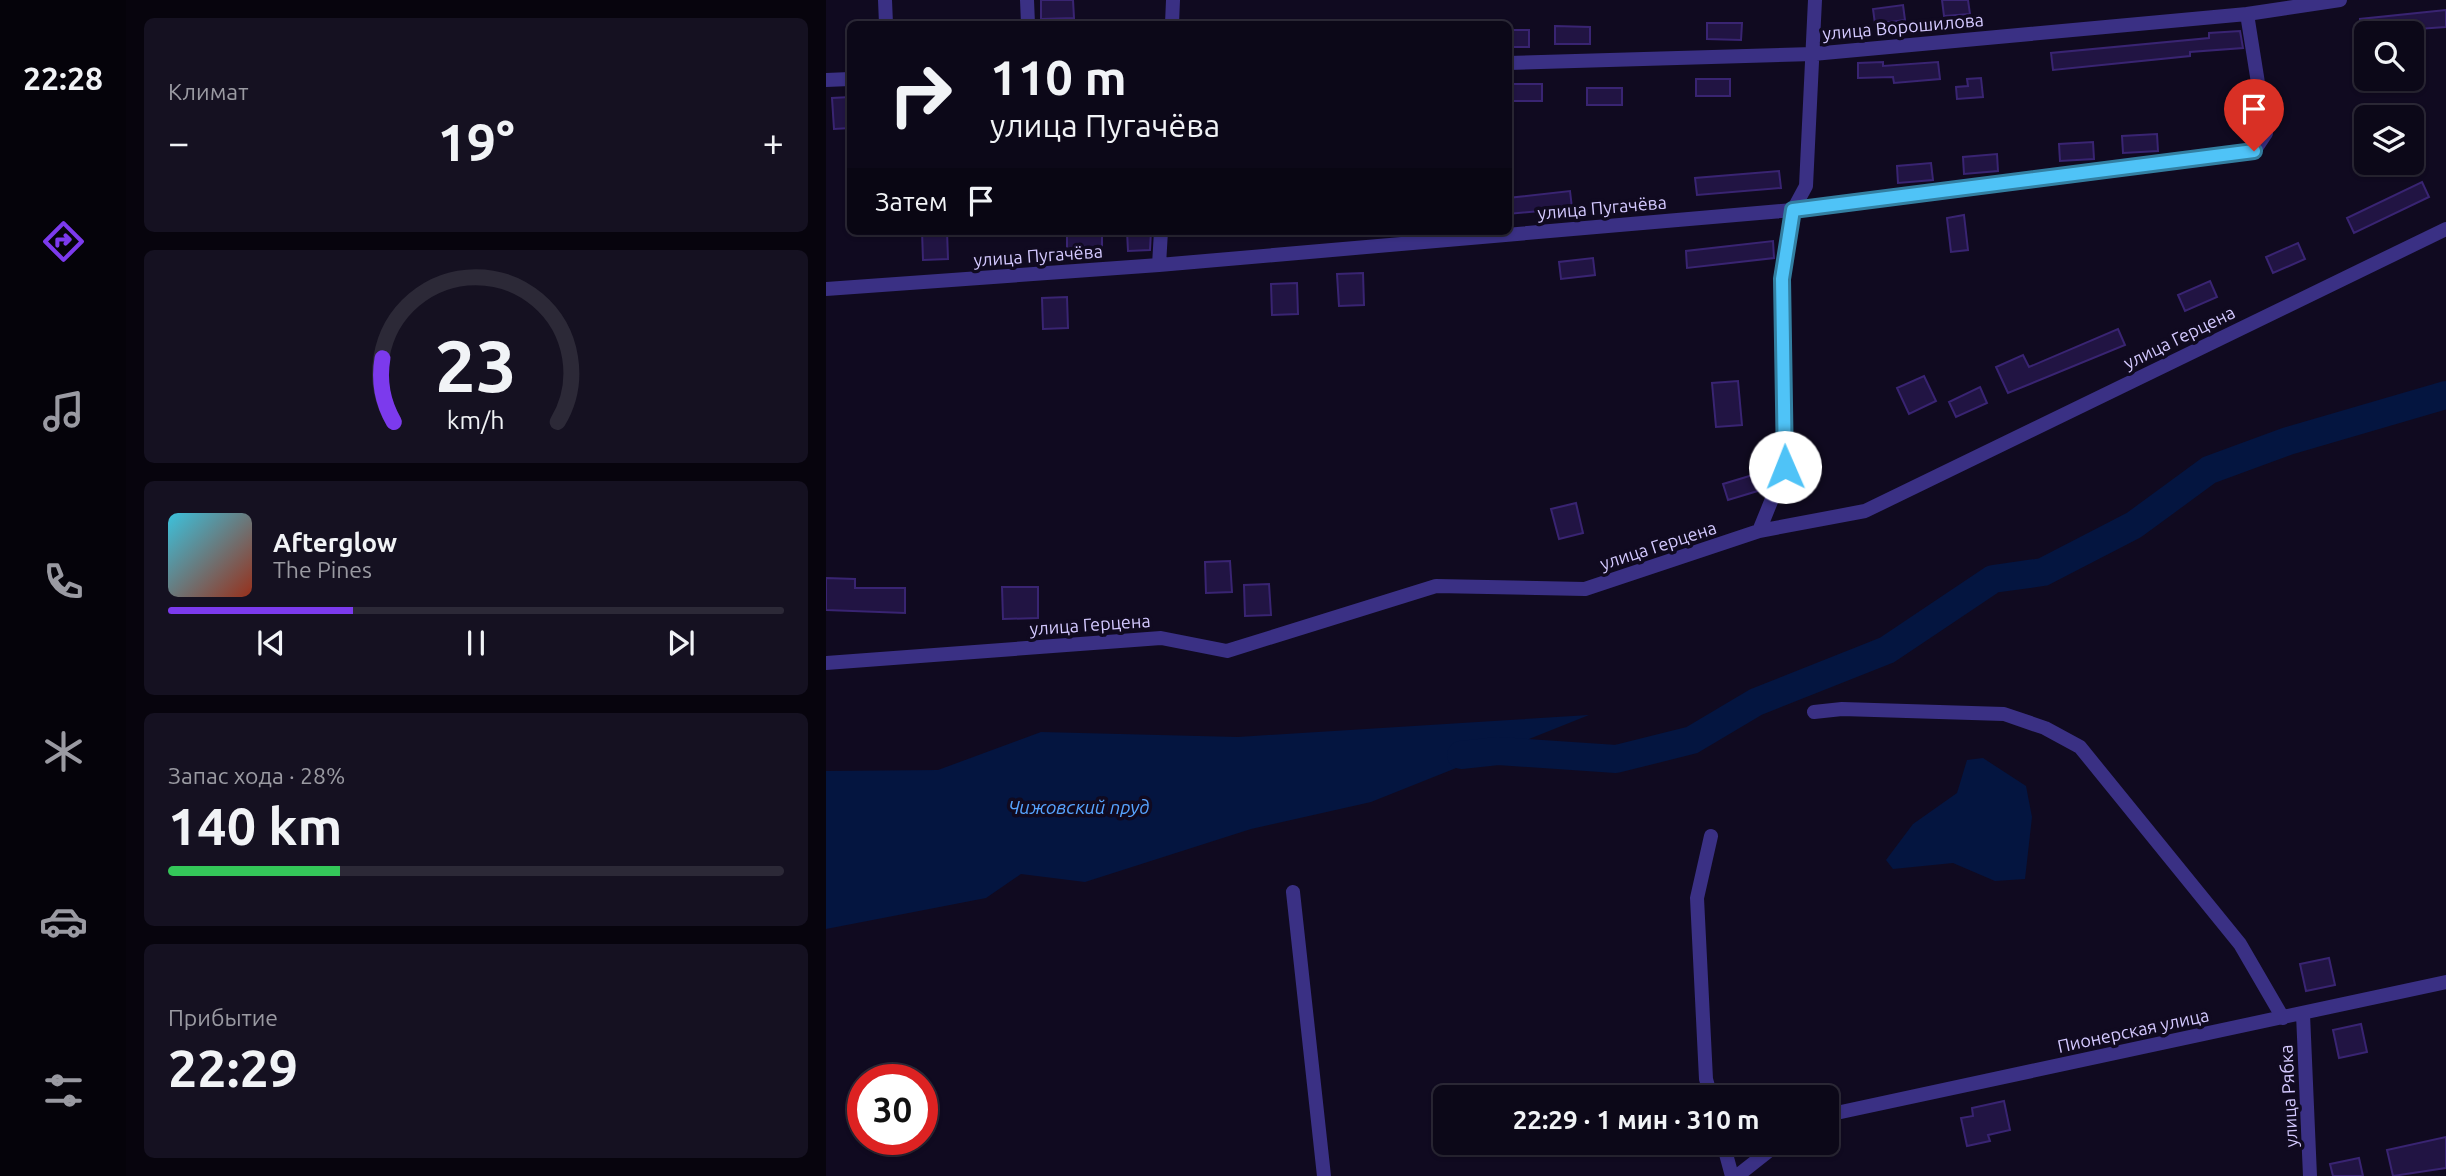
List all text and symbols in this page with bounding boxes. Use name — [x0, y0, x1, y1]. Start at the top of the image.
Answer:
street label: улица Ворошилова — [1821, 9, 1985, 43]
map controls — [2354, 21, 2424, 175]
button: search — [2354, 21, 2424, 91]
icon: right — [875, 49, 966, 140]
text: 110 m — [990, 49, 1127, 104]
text: 22:28 — [23, 60, 103, 96]
text: Климат — [168, 79, 248, 104]
pin — [2224, 79, 2284, 151]
icon: arrive — [2235, 90, 2273, 128]
button: layers — [2354, 105, 2424, 175]
text: улица Пугачёва — [990, 107, 1220, 143]
text: 19° — [437, 113, 515, 171]
text: − — [168, 121, 189, 163]
text: + — [763, 121, 784, 163]
icon: arrive — [962, 182, 1000, 220]
text: Затем — [875, 187, 948, 216]
street label: улица Пугачёва — [1537, 191, 1667, 223]
icon: directions — [39, 217, 88, 266]
street label: улица Пугачёва — [973, 241, 1103, 269]
street label: улица Герцена — [2120, 301, 2238, 373]
text: 23 — [435, 325, 517, 407]
icon: music — [39, 387, 88, 436]
text: km/h — [447, 406, 505, 434]
position arrow — [1748, 430, 1822, 504]
street label: улица Герцена — [1597, 517, 1719, 573]
text: Afterglow — [273, 528, 397, 557]
icon: phone — [39, 557, 88, 606]
text: The Pines — [273, 557, 372, 582]
street label: улица Герцена — [1029, 610, 1151, 638]
icon: previous — [252, 624, 290, 662]
icon: pause — [457, 624, 495, 662]
icon: next — [662, 624, 700, 662]
icon: climate — [39, 727, 88, 776]
text: Запас хода · 28% — [168, 763, 345, 788]
water label: Чижовский пруд — [1009, 796, 1149, 818]
text: 140 km — [168, 797, 342, 855]
icon: car — [39, 897, 88, 946]
street label: Пионерская улица — [2055, 1004, 2211, 1056]
text: Прибытие — [168, 1005, 278, 1030]
text: 22:29 — [168, 1039, 298, 1097]
street label: улица Рябка — [2275, 1044, 2301, 1148]
speed limit sign: 30 — [847, 1064, 938, 1155]
icon: filters — [39, 1066, 88, 1115]
text: 22:29 · 1 мин · 310 m — [1513, 1105, 1759, 1134]

